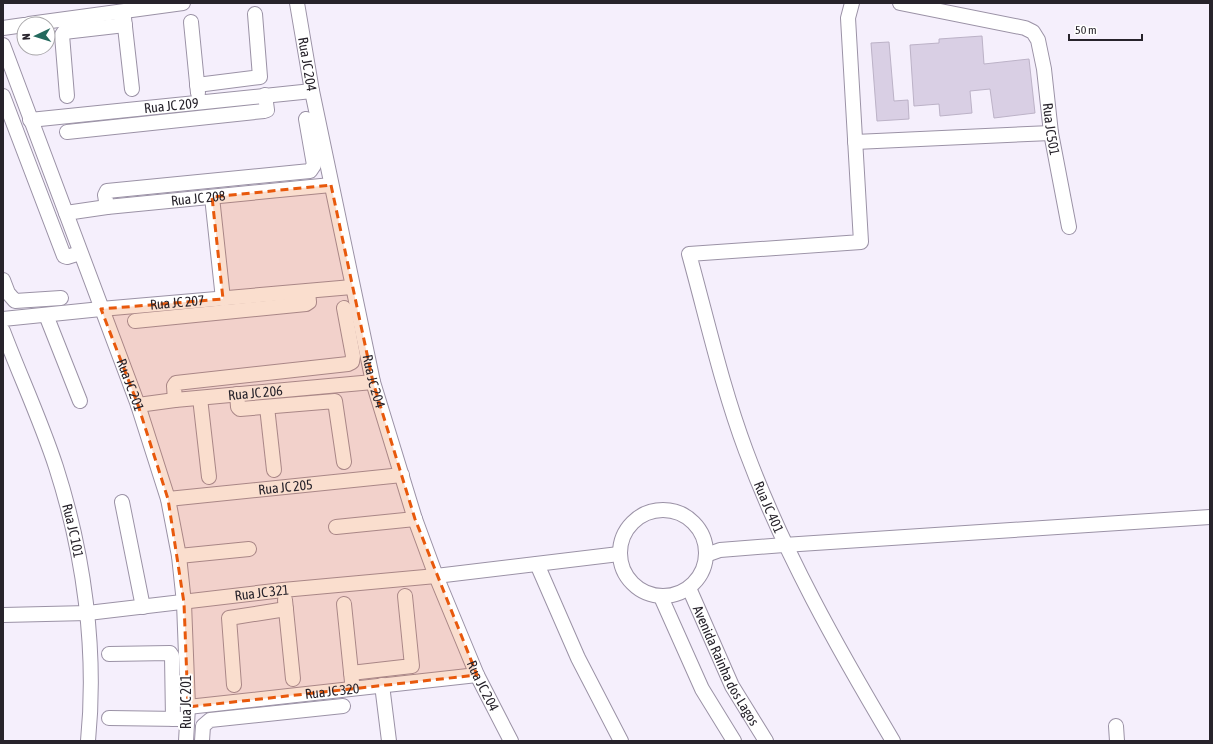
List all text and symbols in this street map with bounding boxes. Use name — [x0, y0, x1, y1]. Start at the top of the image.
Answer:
north arrow — [16, 16, 56, 56]
scale bar — [1069, 16, 1142, 42]
text: 50 m — [1075, 23, 1097, 37]
text: N — [20, 33, 32, 40]
street label: Rua JC 204 — [295, 36, 320, 93]
street label: Rua JC 209 — [143, 95, 199, 116]
street label: Rua JC501 — [1040, 102, 1063, 157]
street label: Rua JC 208 — [170, 187, 227, 209]
street label: Rua JC 207 — [149, 292, 205, 313]
street label: Rua JC 204 — [359, 353, 389, 410]
street label: Rua JC 201 — [113, 356, 147, 413]
street label: Rua JC 206 — [227, 382, 284, 403]
street label: Rua JC 205 — [257, 476, 313, 498]
street label: Rua JC 401 — [751, 479, 787, 535]
street label: Rua JC 101 — [59, 502, 87, 559]
street label: Rua JC 321 — [234, 581, 290, 604]
street label: Avenida Rainha dos Lagos — [690, 603, 763, 729]
street label: Rua JC 204 — [464, 658, 502, 714]
street label: Rua JC 201 — [178, 675, 194, 729]
street label: Rua JC 320 — [304, 680, 361, 702]

